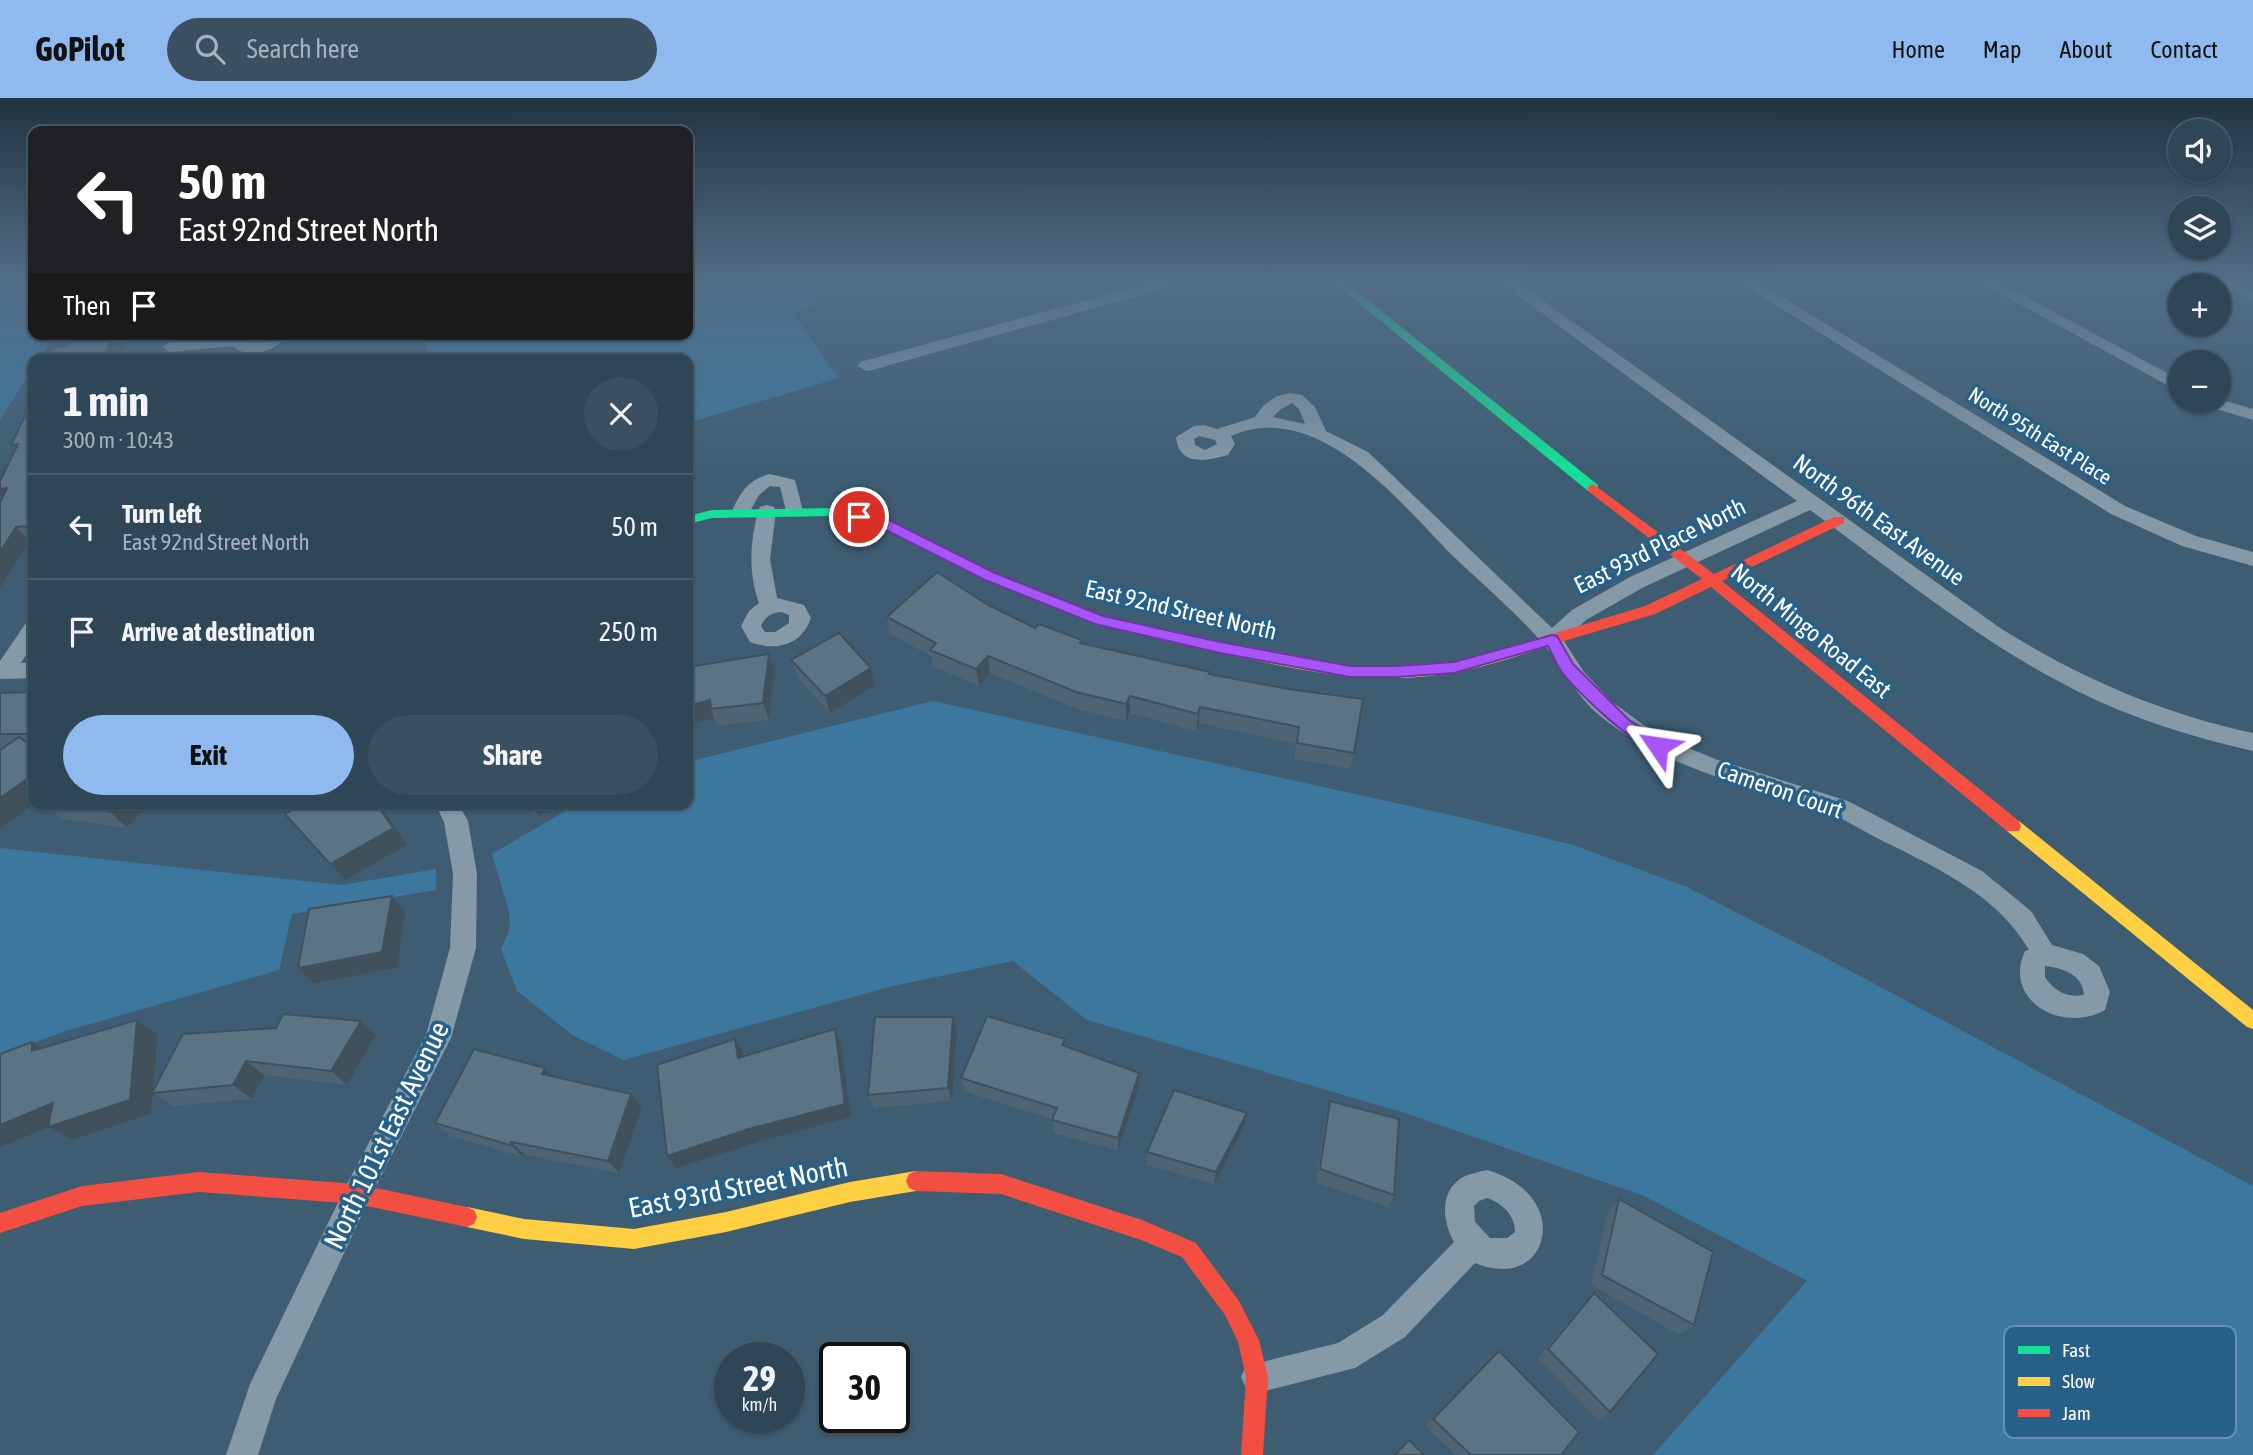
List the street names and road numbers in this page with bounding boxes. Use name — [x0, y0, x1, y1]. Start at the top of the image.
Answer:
street label: North 95th East Place — [1965, 381, 2117, 489]
street label: North 96th East Avenue — [1788, 448, 1970, 591]
street label: East 93rd Place North — [1570, 492, 1750, 599]
street label: North Mingo Road East — [1726, 558, 1897, 703]
street label: East 92nd Street North — [1083, 574, 1279, 645]
street label: Cameron Court — [1714, 755, 1846, 824]
street label: North 101st East Avenue — [317, 1016, 455, 1254]
street label: East 93rd Street North — [625, 1150, 851, 1224]

